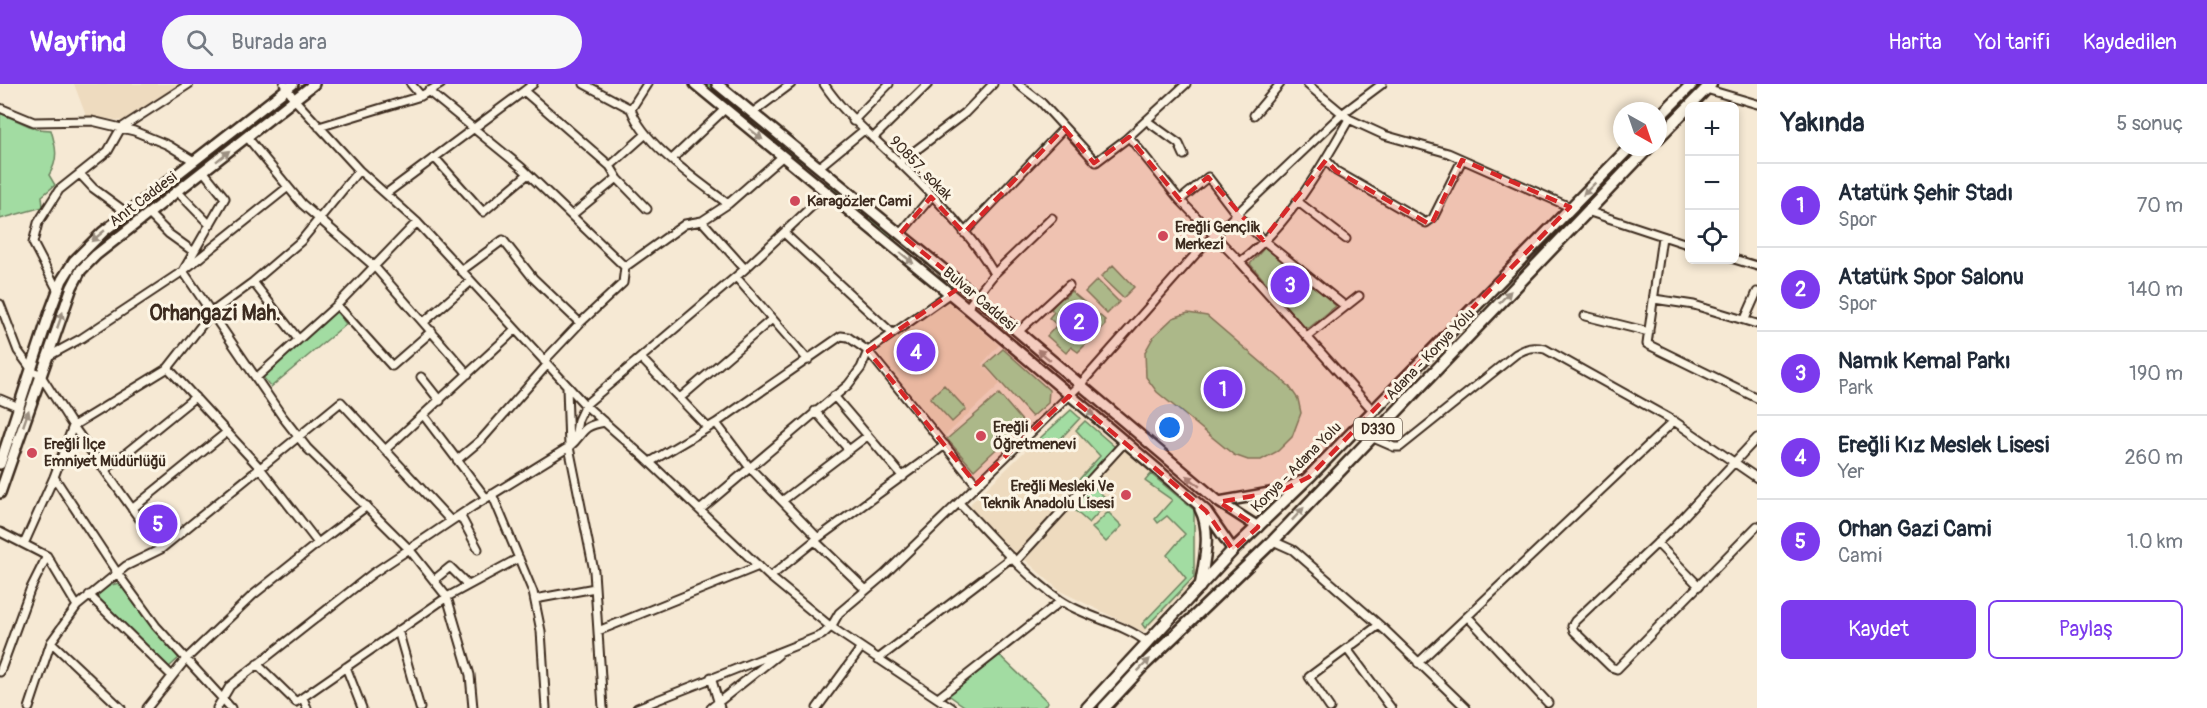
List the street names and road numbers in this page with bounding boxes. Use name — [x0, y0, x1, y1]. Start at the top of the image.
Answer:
street label: 90857. sokak — [885, 132, 957, 205]
street label: Anıt Caddesi — [106, 168, 181, 231]
street label: Bulvar Caddesi — [939, 263, 1020, 336]
street label: Adana - Konya Yolu — [1382, 304, 1479, 404]
street label: Konya - Adana Yolu — [1247, 418, 1346, 517]
road number: D330 — [1354, 418, 1402, 440]

